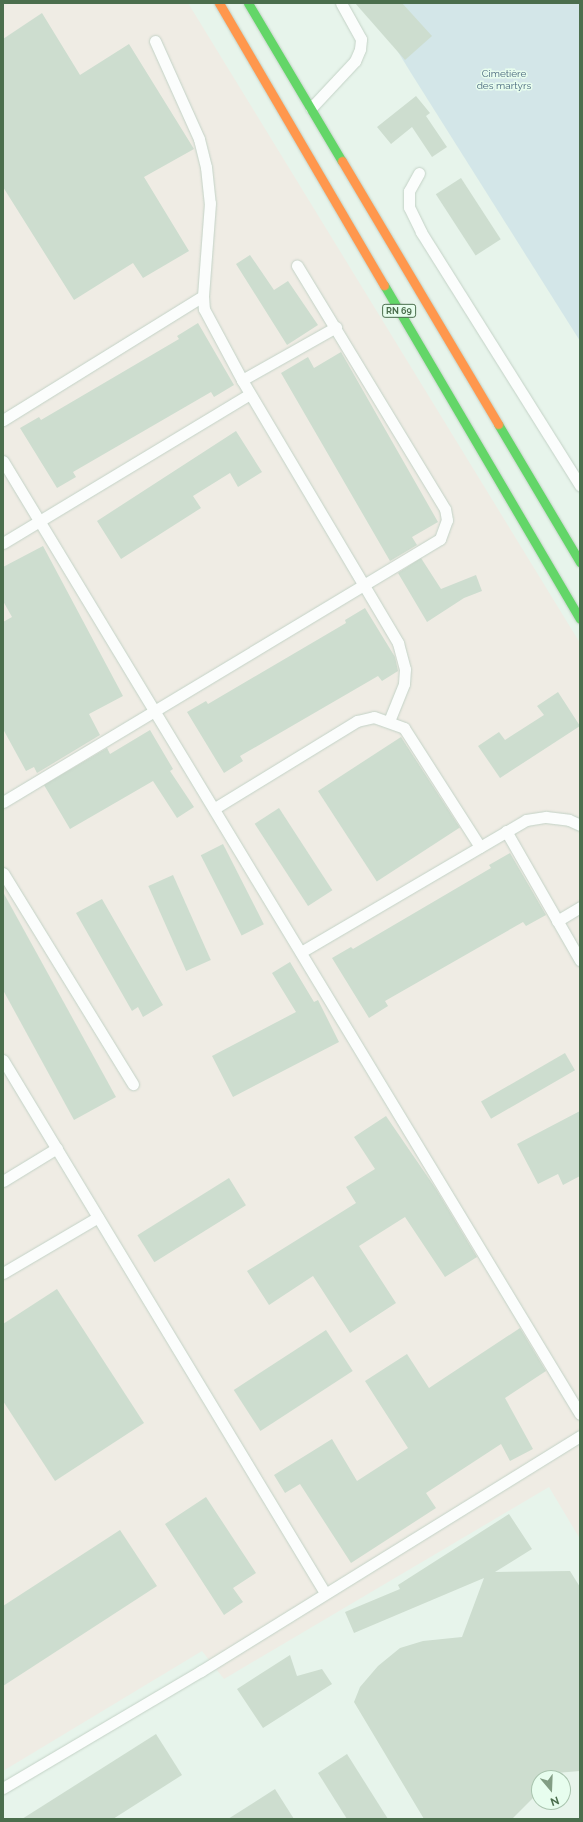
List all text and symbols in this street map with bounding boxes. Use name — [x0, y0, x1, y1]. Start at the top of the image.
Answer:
park label: Cimetière des martyrs — [477, 67, 531, 90]
road number: RN 69 — [382, 304, 416, 318]
north arrow — [531, 1770, 571, 1810]
text: N — [549, 1793, 561, 1808]

